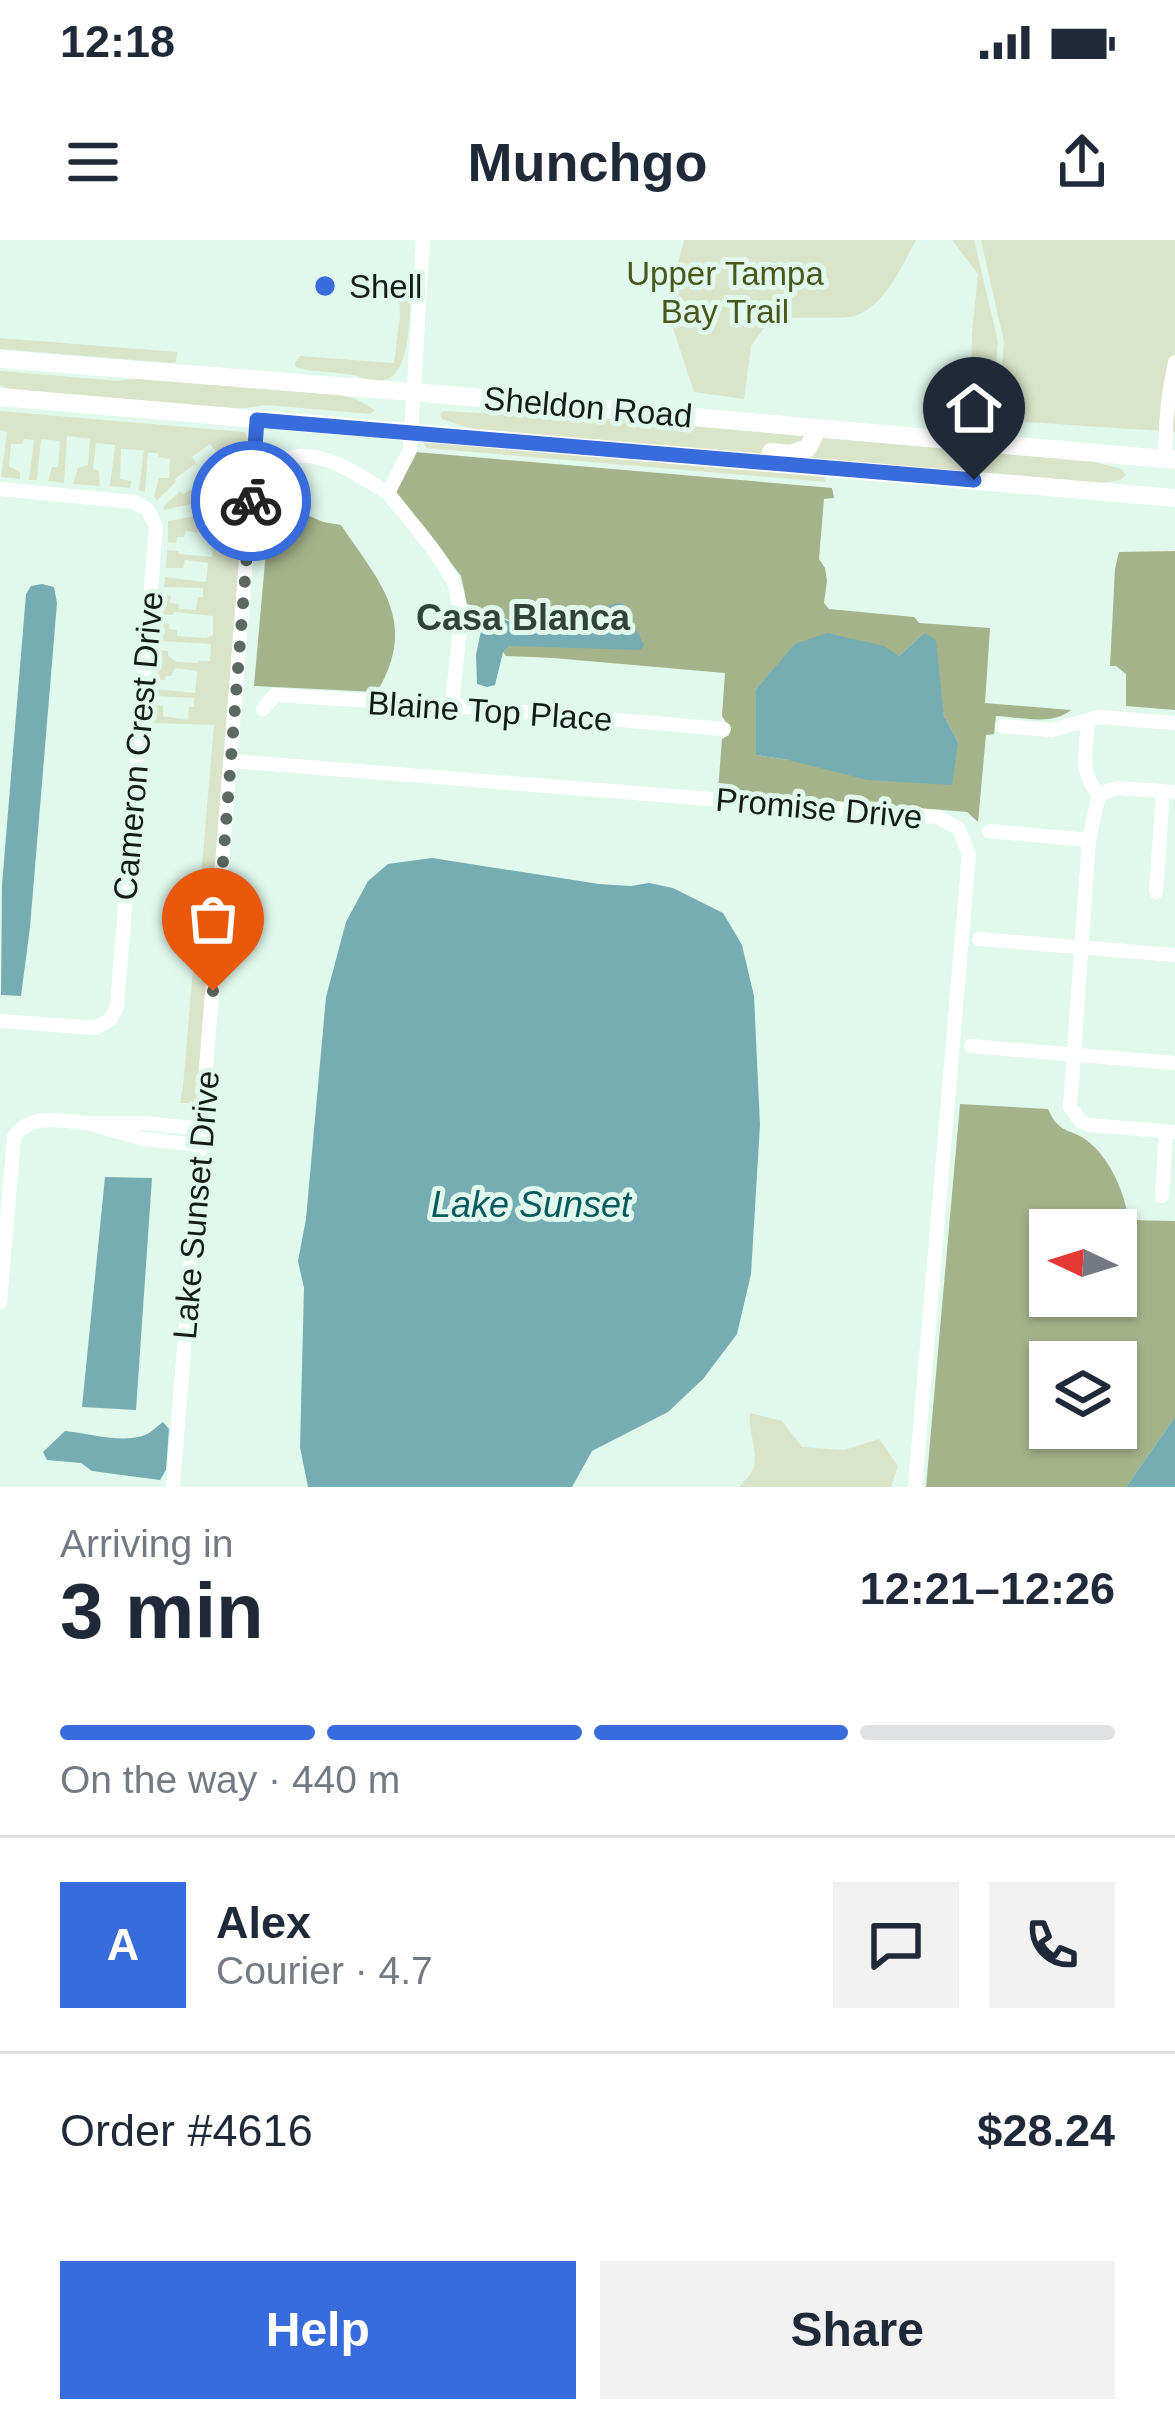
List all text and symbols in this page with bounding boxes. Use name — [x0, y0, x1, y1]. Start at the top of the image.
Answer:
text: 12:18 — [60, 16, 175, 67]
icon: menu — [60, 129, 126, 195]
icon: share — [1049, 129, 1115, 195]
text: Munchgo — [468, 132, 707, 192]
park label: Upper Tampa Bay Trail — [626, 255, 824, 330]
place label: Shell — [349, 268, 422, 305]
marker: Shell — [312, 273, 338, 299]
pin — [923, 357, 1025, 480]
icon: home — [941, 375, 1007, 441]
street label: Sheldon Road — [482, 379, 694, 435]
courier — [191, 441, 311, 561]
icon: bike — [218, 468, 284, 534]
street label: Cameron Crest Drive — [106, 590, 170, 902]
district label: Casa Blanca — [416, 597, 631, 638]
street label: Blaine Top Place — [366, 684, 614, 738]
street label: Promise Drive — [714, 781, 924, 835]
pin — [162, 868, 264, 991]
icon: bag — [180, 886, 246, 952]
street label: Lake Sunset Drive — [166, 1069, 226, 1341]
water label: Lake Sunset — [431, 1184, 633, 1225]
north arrow — [1029, 1209, 1137, 1317]
map controls — [1029, 1209, 1137, 1449]
button: layers — [1029, 1341, 1137, 1449]
text: Arriving in — [60, 1522, 233, 1565]
text: 12:21–12:26 — [860, 1563, 1115, 1614]
text: 3 min — [60, 1567, 264, 1655]
text: On the way · 440 m — [60, 1758, 400, 1801]
button: chat — [833, 1882, 959, 2008]
button: phone — [989, 1882, 1115, 2008]
text: Alex — [216, 1897, 311, 1948]
text: A — [107, 1919, 139, 1970]
text: Courier · 4.7 — [216, 1949, 433, 1992]
text: Order #4616 — [60, 2105, 313, 2156]
text: $28.24 — [977, 2105, 1115, 2156]
button: Help — [60, 2261, 576, 2399]
button: Share — [600, 2261, 1115, 2399]

